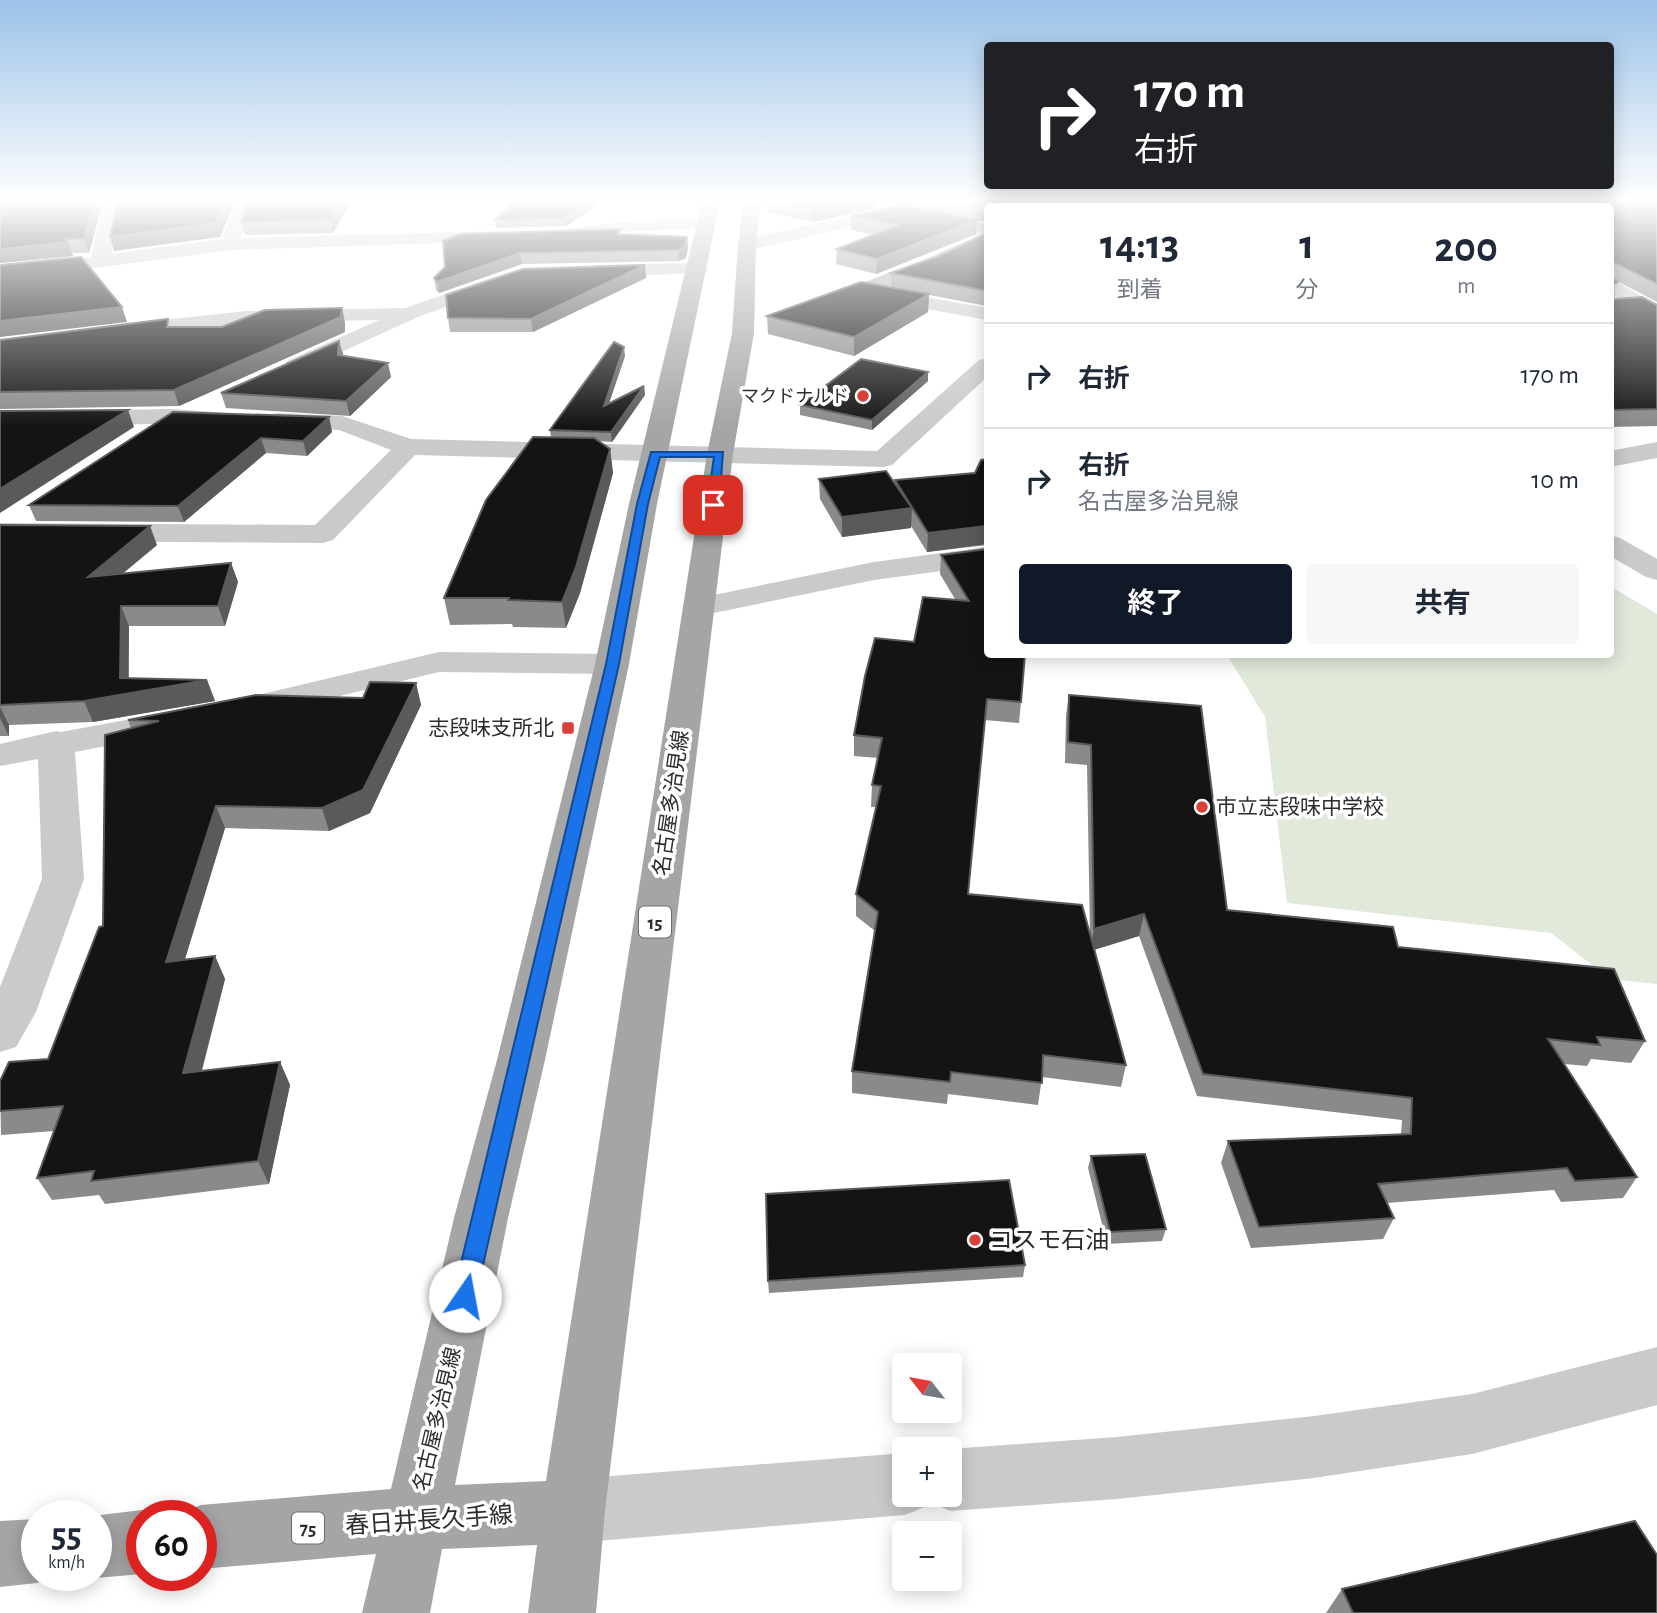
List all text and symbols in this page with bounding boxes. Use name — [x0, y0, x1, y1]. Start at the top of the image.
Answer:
text: 170 m — [1134, 68, 1245, 117]
icon: right — [1019, 70, 1110, 161]
text: 右折 — [1134, 134, 1198, 166]
text: 14:13 — [1100, 224, 1179, 266]
text: 1 — [1299, 224, 1314, 266]
text: 200 — [1434, 227, 1498, 269]
text: m — [1457, 275, 1475, 298]
text: 到着 — [1117, 279, 1163, 302]
text: 分 — [1295, 279, 1318, 302]
icon: right — [1019, 357, 1057, 395]
text: 170 m — [1520, 362, 1579, 388]
text: 右折 — [1078, 366, 1130, 392]
place label: マクドナルド — [741, 387, 849, 406]
marker: マクドナルド — [855, 388, 871, 404]
text: 右折 — [1078, 453, 1130, 479]
icon: right — [1019, 462, 1057, 500]
text: 10 m — [1531, 467, 1579, 493]
pin — [683, 475, 743, 535]
icon: arrive — [694, 486, 732, 524]
text: 名古屋多治見線 — [1078, 491, 1239, 514]
button: 終了 — [1019, 564, 1292, 644]
button: 共有 — [1306, 564, 1579, 644]
place label: 志段味支所北 — [428, 717, 554, 739]
marker: 志段味支所北 — [560, 720, 576, 736]
street label: 名古屋多治見線 — [650, 729, 692, 877]
place label: 市立志段味中学校 — [1216, 796, 1384, 818]
marker: 市立志段味中学校 — [1194, 799, 1210, 815]
road number: 15 — [639, 906, 671, 938]
place label: コスモ石油 — [989, 1227, 1109, 1253]
marker: コスモ石油 — [967, 1232, 983, 1248]
position arrow — [428, 1259, 502, 1333]
street label: 名古屋多治見線 — [410, 1345, 464, 1493]
north arrow — [892, 1353, 962, 1423]
map controls — [892, 1353, 962, 1591]
button: + — [892, 1437, 962, 1507]
speed limit sign: 60 — [126, 1500, 217, 1591]
street label: 春日井長久手線 — [344, 1501, 514, 1539]
road number: 75 — [292, 1512, 324, 1544]
text: 55 — [51, 1519, 82, 1554]
button: − — [892, 1521, 962, 1591]
text: km/h — [48, 1554, 85, 1572]

